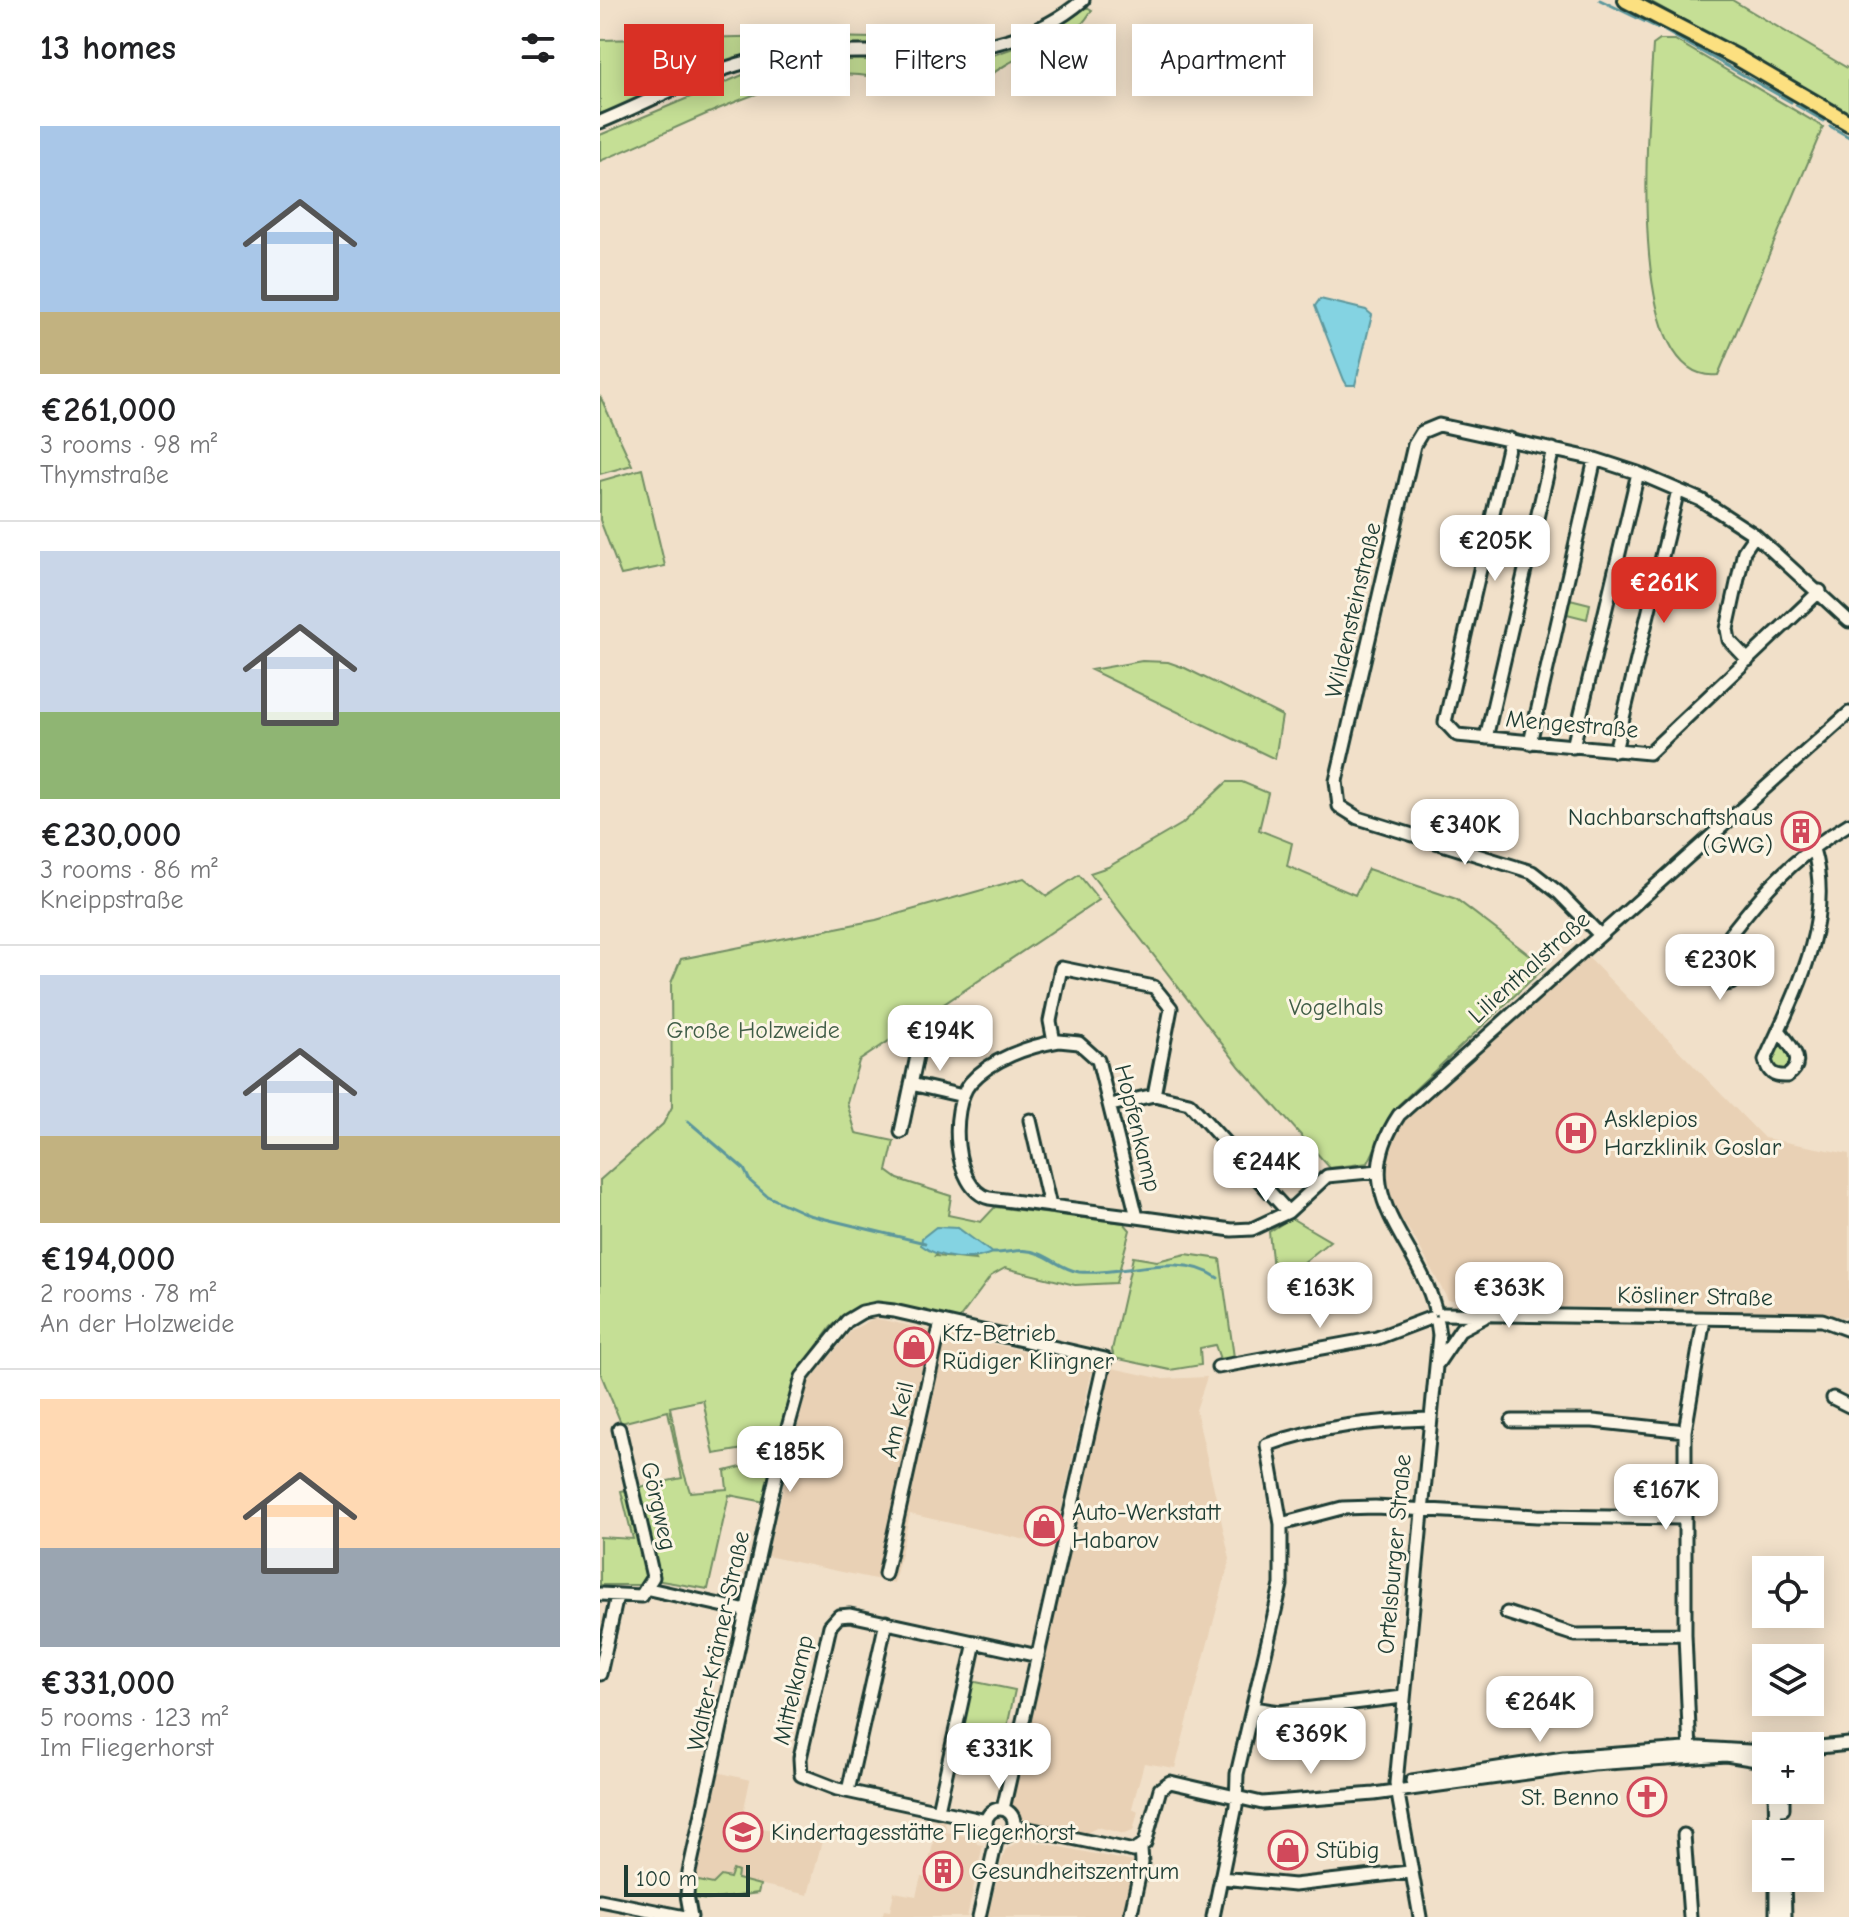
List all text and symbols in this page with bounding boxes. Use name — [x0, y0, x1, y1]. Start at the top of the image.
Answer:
chip: Buy — [624, 24, 724, 96]
chip: Rent — [740, 24, 850, 96]
chip: Filters — [866, 24, 995, 96]
chip: New — [1011, 24, 1116, 96]
chip: Apartment — [1132, 24, 1313, 96]
icon: filters — [516, 26, 560, 70]
text: 13 homes — [40, 28, 176, 68]
icon: home — [228, 178, 372, 322]
text: €261,000 — [40, 390, 176, 430]
text: 3 rooms · 98 m² — [40, 430, 217, 460]
text: Thymstraße — [40, 460, 169, 490]
pin: €205K — [1439, 515, 1551, 583]
street label: Wildensteinstraße — [1319, 519, 1387, 701]
text: €205K — [1458, 526, 1532, 556]
pin: €261K — [1608, 557, 1720, 625]
text: €261K — [1629, 568, 1699, 598]
icon: home — [228, 603, 372, 747]
street label: Mengestraße — [1504, 704, 1640, 744]
pin: €340K — [1409, 799, 1521, 867]
place label: Nachbarschaftshaus (GWG) — [1568, 803, 1773, 859]
text: €340K — [1429, 810, 1501, 840]
building icon: Nachbarschaftshaus (GWG) — [1780, 810, 1822, 852]
text: €230,000 — [40, 815, 181, 855]
text: 3 rooms · 86 m² — [40, 855, 218, 885]
text: Kneippstraße — [40, 885, 184, 915]
street label: Lilienthalstraße — [1462, 905, 1596, 1029]
pin: €230K — [1664, 934, 1776, 1002]
text: €230K — [1683, 945, 1757, 975]
park label: Vogelhals — [1289, 993, 1383, 1021]
pin: €194K — [884, 1005, 996, 1073]
park label: Große Holzweide — [666, 1016, 840, 1044]
text: €194K — [906, 1016, 974, 1046]
icon: home — [228, 1027, 372, 1171]
street label: Hopfenkamp — [1109, 1061, 1167, 1195]
place label: Asklepios Harzklinik Goslar — [1604, 1105, 1782, 1161]
hospital icon: Asklepios Harzklinik Goslar — [1555, 1112, 1597, 1154]
pin: €244K — [1210, 1136, 1322, 1204]
text: €244K — [1231, 1147, 1301, 1177]
text: €194,000 — [40, 1239, 175, 1279]
pin: €163K — [1264, 1262, 1376, 1330]
pin: €363K — [1453, 1262, 1565, 1330]
text: €163K — [1285, 1273, 1355, 1303]
text: €363K — [1473, 1273, 1545, 1303]
text: 2 rooms · 78 m² — [40, 1279, 216, 1309]
street label: Kösliner Straße — [1617, 1281, 1773, 1311]
text: An der Holzweide — [40, 1309, 234, 1339]
place label: Kfz-Betrieb Rüdiger Klingner — [942, 1319, 1114, 1375]
shop icon: Kfz-Betrieb Rüdiger Klingner — [893, 1326, 935, 1368]
street label: Am Keil — [875, 1379, 919, 1461]
pin: €185K — [734, 1426, 846, 1494]
text: €185K — [755, 1437, 825, 1467]
icon: home — [228, 1451, 372, 1595]
street label: Ortelsburger Straße — [1371, 1453, 1417, 1655]
street label: Görgweg — [635, 1459, 683, 1553]
pin: €167K — [1610, 1464, 1722, 1532]
text: €167K — [1632, 1475, 1700, 1505]
place label: Auto-Werkstatt Habarov — [1072, 1498, 1222, 1554]
shop icon: Auto-Werkstatt Habarov — [1023, 1505, 1065, 1547]
street label: Walter-Krämer-Straße — [681, 1528, 755, 1754]
map controls — [1752, 1556, 1824, 1892]
button: locate — [1752, 1556, 1824, 1628]
street label: Mittelkamp — [767, 1632, 819, 1748]
button: layers — [1752, 1644, 1824, 1716]
text: €331,000 — [40, 1663, 175, 1703]
pin: €264K — [1484, 1676, 1596, 1744]
text: €264K — [1504, 1687, 1576, 1717]
text: 5 rooms · 123 m² — [40, 1703, 228, 1733]
pin: €369K — [1255, 1708, 1367, 1776]
text: €369K — [1275, 1719, 1347, 1749]
pin: €331K — [943, 1723, 1055, 1791]
button: + — [1752, 1732, 1824, 1804]
text: Im Fliegerhorst — [40, 1733, 213, 1763]
text: €331K — [965, 1734, 1033, 1764]
church icon: St. Benno — [1626, 1776, 1668, 1818]
place label: St. Benno — [1521, 1783, 1619, 1811]
school or university icon: Kindertagesstätte Fliegerhorst — [722, 1811, 764, 1853]
place label: Kindertagesstätte Fliegerhorst — [771, 1818, 1076, 1846]
button: − — [1752, 1820, 1824, 1892]
shop icon: Stübig — [1267, 1829, 1309, 1871]
place label: Stübig — [1316, 1836, 1379, 1864]
building icon: Gesundheitszentrum — [922, 1850, 964, 1892]
place label: Gesundheitszentrum — [971, 1857, 1179, 1885]
scale bar — [624, 1861, 750, 1897]
text: 100 m — [636, 1866, 697, 1892]

